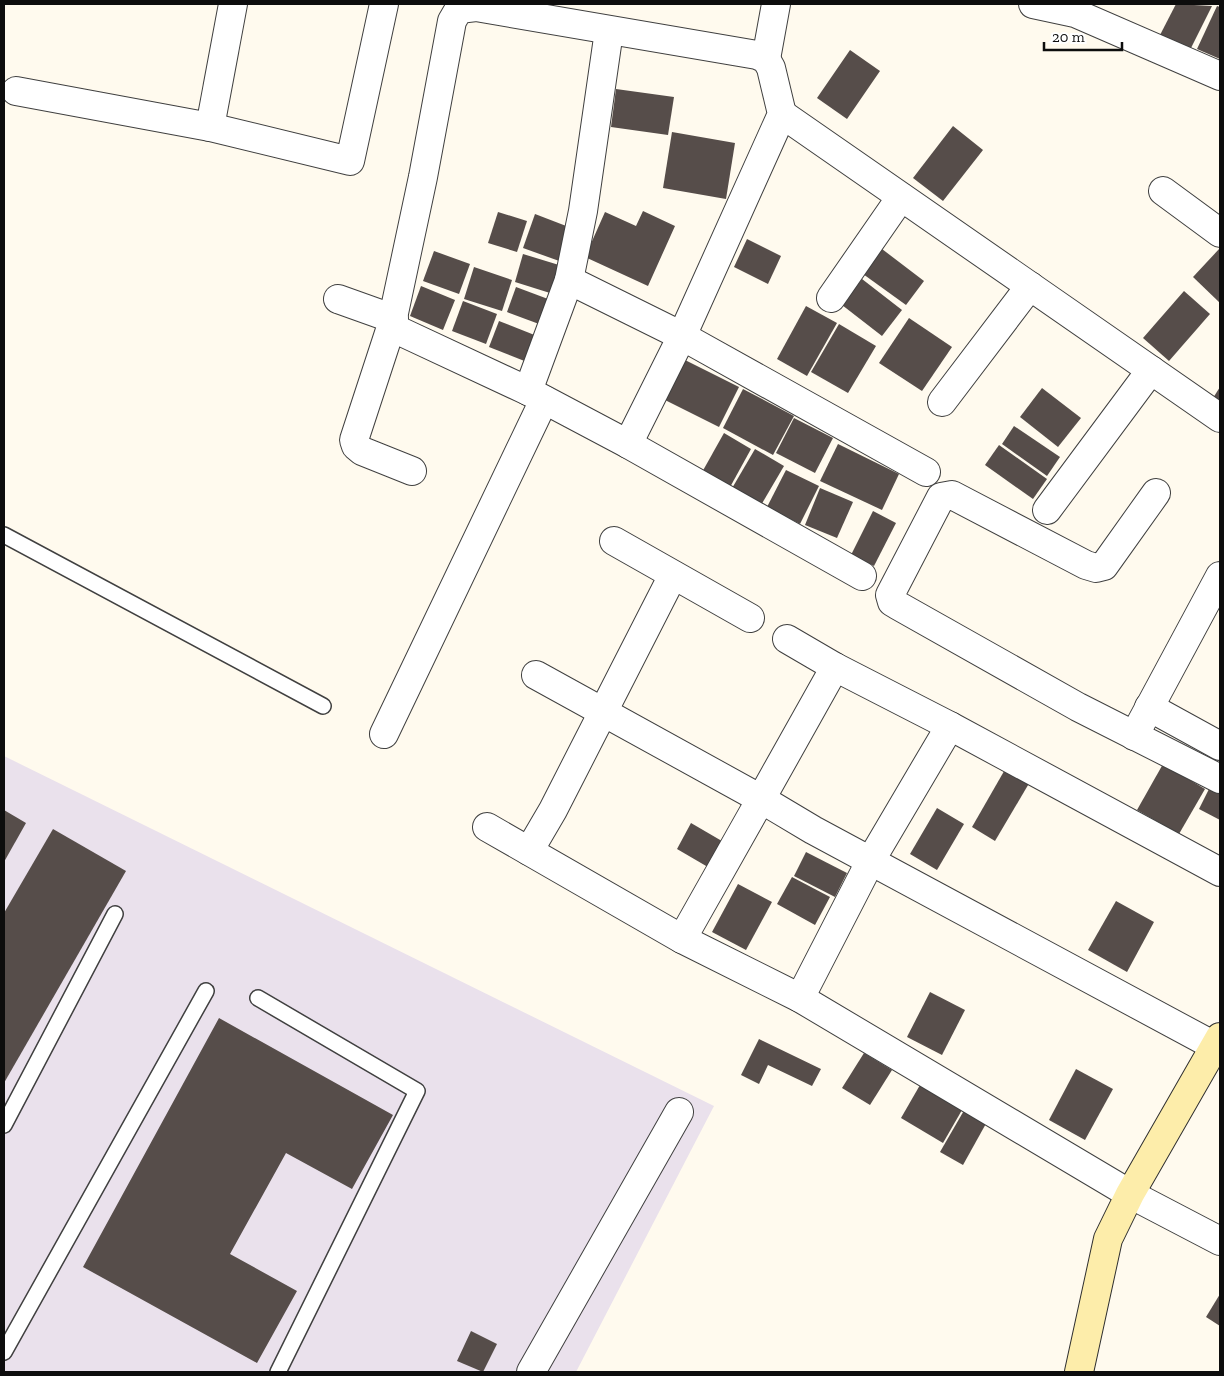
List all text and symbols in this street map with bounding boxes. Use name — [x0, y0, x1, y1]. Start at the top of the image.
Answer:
scale bar — [1044, 20, 1122, 52]
text: 20 m — [1052, 28, 1085, 46]

